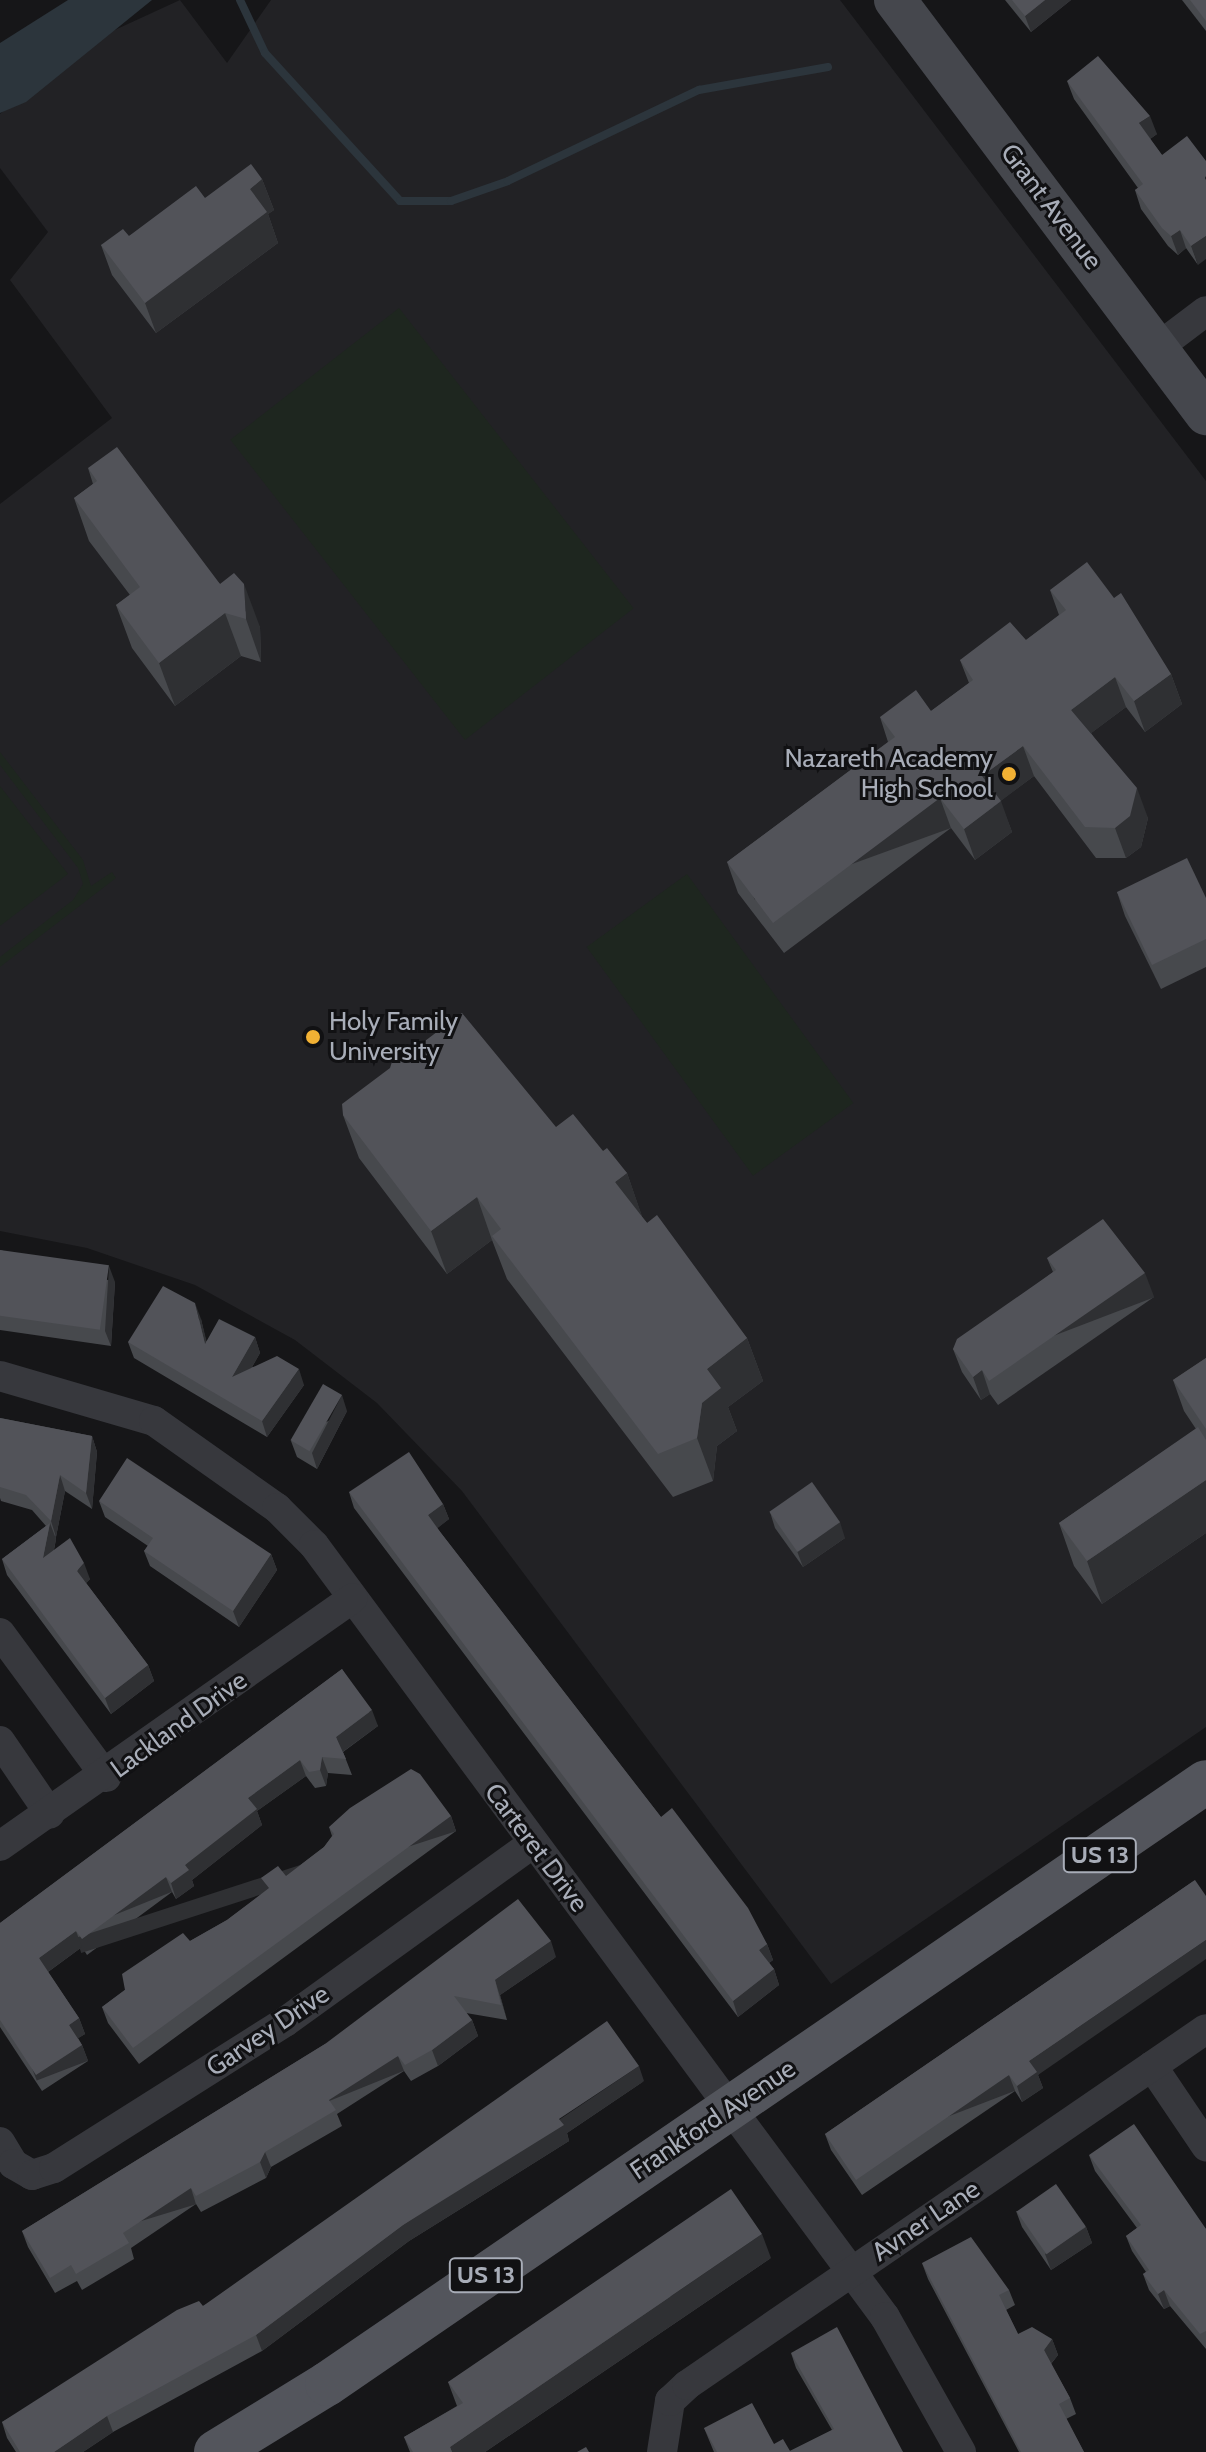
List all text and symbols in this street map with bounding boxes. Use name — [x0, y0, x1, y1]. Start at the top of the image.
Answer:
street label: Grant Avenue — [994, 138, 1108, 276]
place label: Nazareth Academy High School — [785, 743, 993, 804]
marker: Nazareth Academy High School — [1000, 765, 1018, 783]
place label: Holy Family University — [329, 1006, 458, 1068]
marker: Holy Family University — [304, 1028, 322, 1046]
street label: Lackland Drive — [105, 1665, 253, 1785]
street label: Carteret Drive — [478, 1778, 594, 1918]
road number: US 13 — [1062, 1835, 1138, 1875]
street label: Garvey Drive — [201, 1979, 335, 2083]
street label: Frankford Avenue — [625, 2053, 801, 2187]
street label: Avner Lane — [866, 2174, 986, 2268]
road number: US 13 — [448, 2255, 524, 2295]

